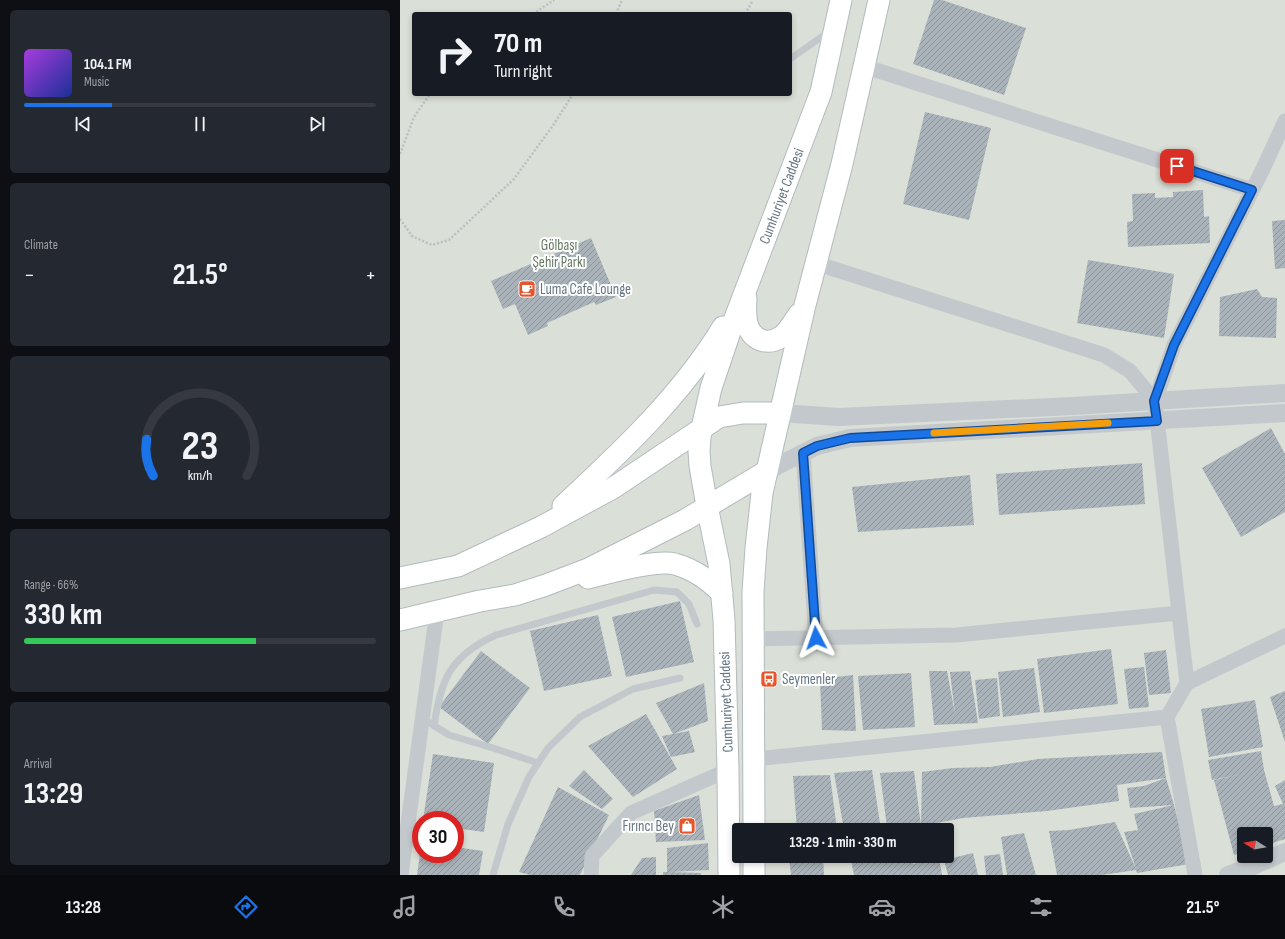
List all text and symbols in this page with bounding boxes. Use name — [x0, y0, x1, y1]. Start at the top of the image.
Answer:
text: 70 m — [494, 27, 542, 60]
icon: right — [428, 28, 480, 80]
text: 104.1 FM — [84, 55, 132, 74]
text: Turn right — [494, 61, 552, 82]
text: Music — [84, 74, 109, 90]
icon: previous — [72, 113, 94, 135]
icon: pause — [189, 113, 211, 135]
icon: next — [306, 113, 328, 135]
street label: Cumhuriyet Caddesi — [755, 145, 809, 247]
pin — [1160, 149, 1194, 183]
icon: arrive — [1166, 155, 1188, 177]
park label: Gölbaşı Şehir Parkı — [532, 236, 586, 272]
text: Climate — [24, 237, 58, 253]
text: 21.5° — [172, 257, 228, 293]
text: − — [24, 262, 35, 289]
text: + — [365, 262, 376, 289]
cafe icon: Luma Cafe Lounge — [517, 279, 537, 299]
place label: Luma Cafe Lounge — [540, 280, 631, 299]
text: 23 — [182, 421, 218, 470]
text: km/h — [188, 466, 212, 483]
text: Range · 66% — [24, 577, 78, 593]
text: 330 km — [24, 597, 102, 633]
position arrow — [795, 617, 837, 659]
street label: Cumhuriyet Caddesi — [715, 651, 738, 753]
bus stop icon: Seymenler — [759, 669, 779, 689]
place label: Seymenler — [782, 670, 836, 689]
text: Arrival — [24, 756, 52, 772]
text: 13:29 — [24, 776, 83, 812]
speed limit sign: 30 — [412, 811, 464, 863]
shop icon: Fırıncı Bey — [677, 816, 697, 836]
place label: Fırıncı Bey — [623, 817, 674, 836]
north arrow — [1237, 827, 1273, 863]
map controls — [1237, 827, 1273, 863]
text: 13:29 · 1 min · 330 m — [790, 833, 896, 852]
icon: directions — [232, 893, 260, 921]
icon: music — [391, 893, 419, 921]
icon: phone — [550, 893, 578, 921]
icon: climate — [709, 893, 737, 921]
icon: car — [868, 893, 896, 921]
icon: filters — [1027, 893, 1055, 921]
text: 13:28 — [66, 897, 101, 918]
text: 21.5° — [1186, 897, 1219, 918]

